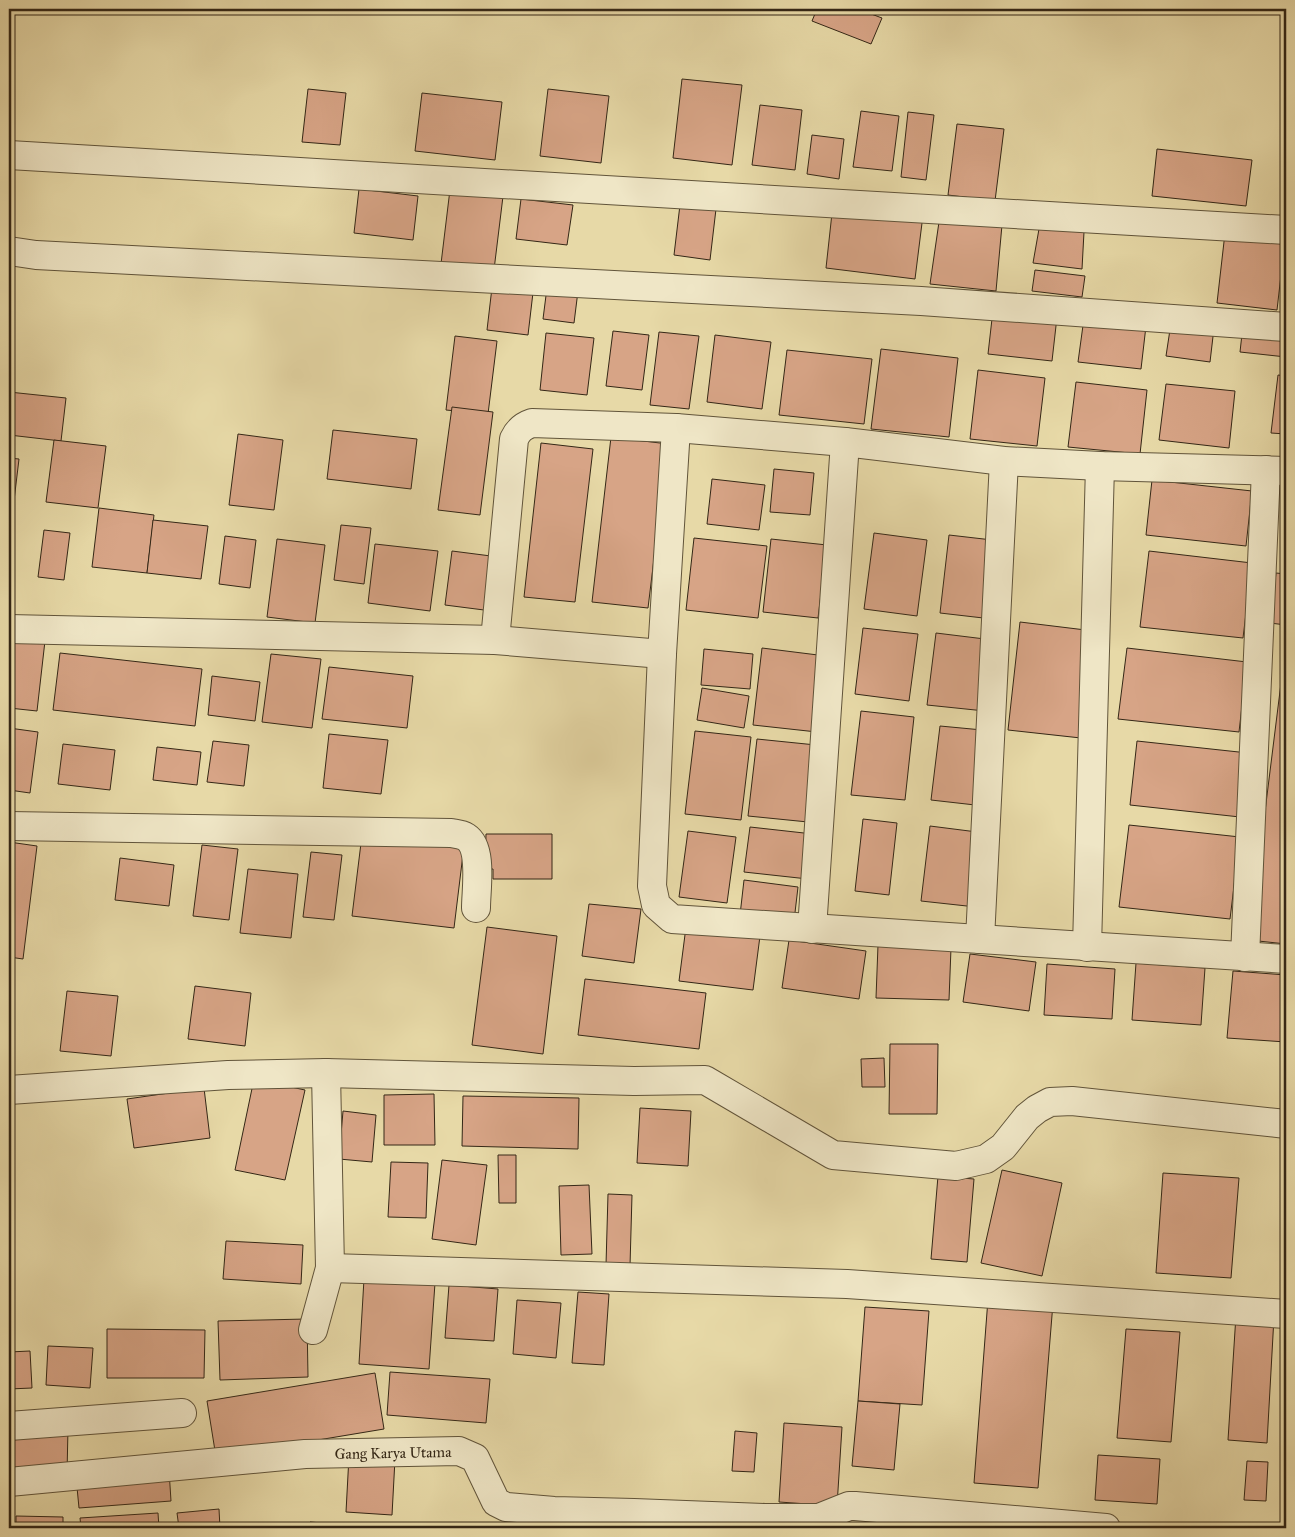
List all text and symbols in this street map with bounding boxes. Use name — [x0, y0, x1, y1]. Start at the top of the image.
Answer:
street label: Gang Karya Utama — [334, 1443, 452, 1463]

